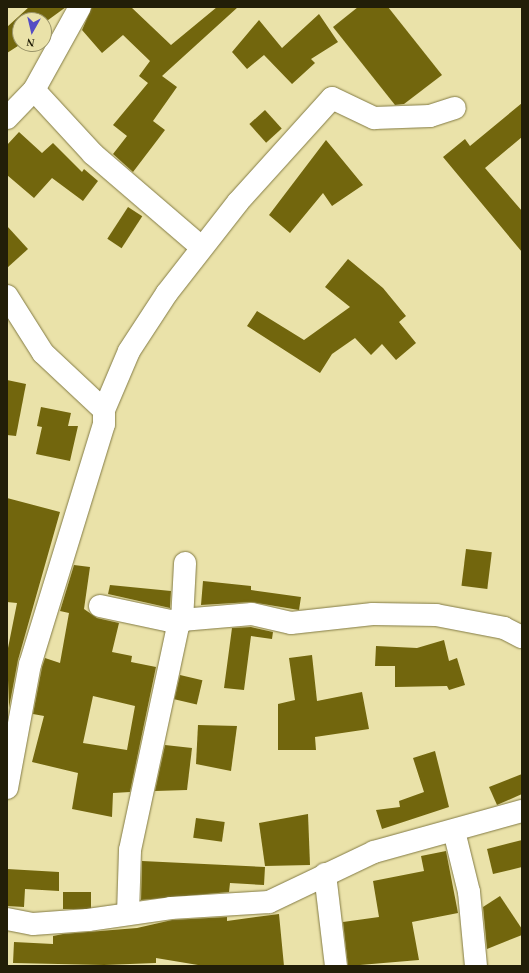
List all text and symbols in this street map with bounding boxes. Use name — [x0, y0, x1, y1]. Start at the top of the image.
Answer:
north arrow — [12, 12, 52, 52]
text: N — [26, 36, 35, 49]

